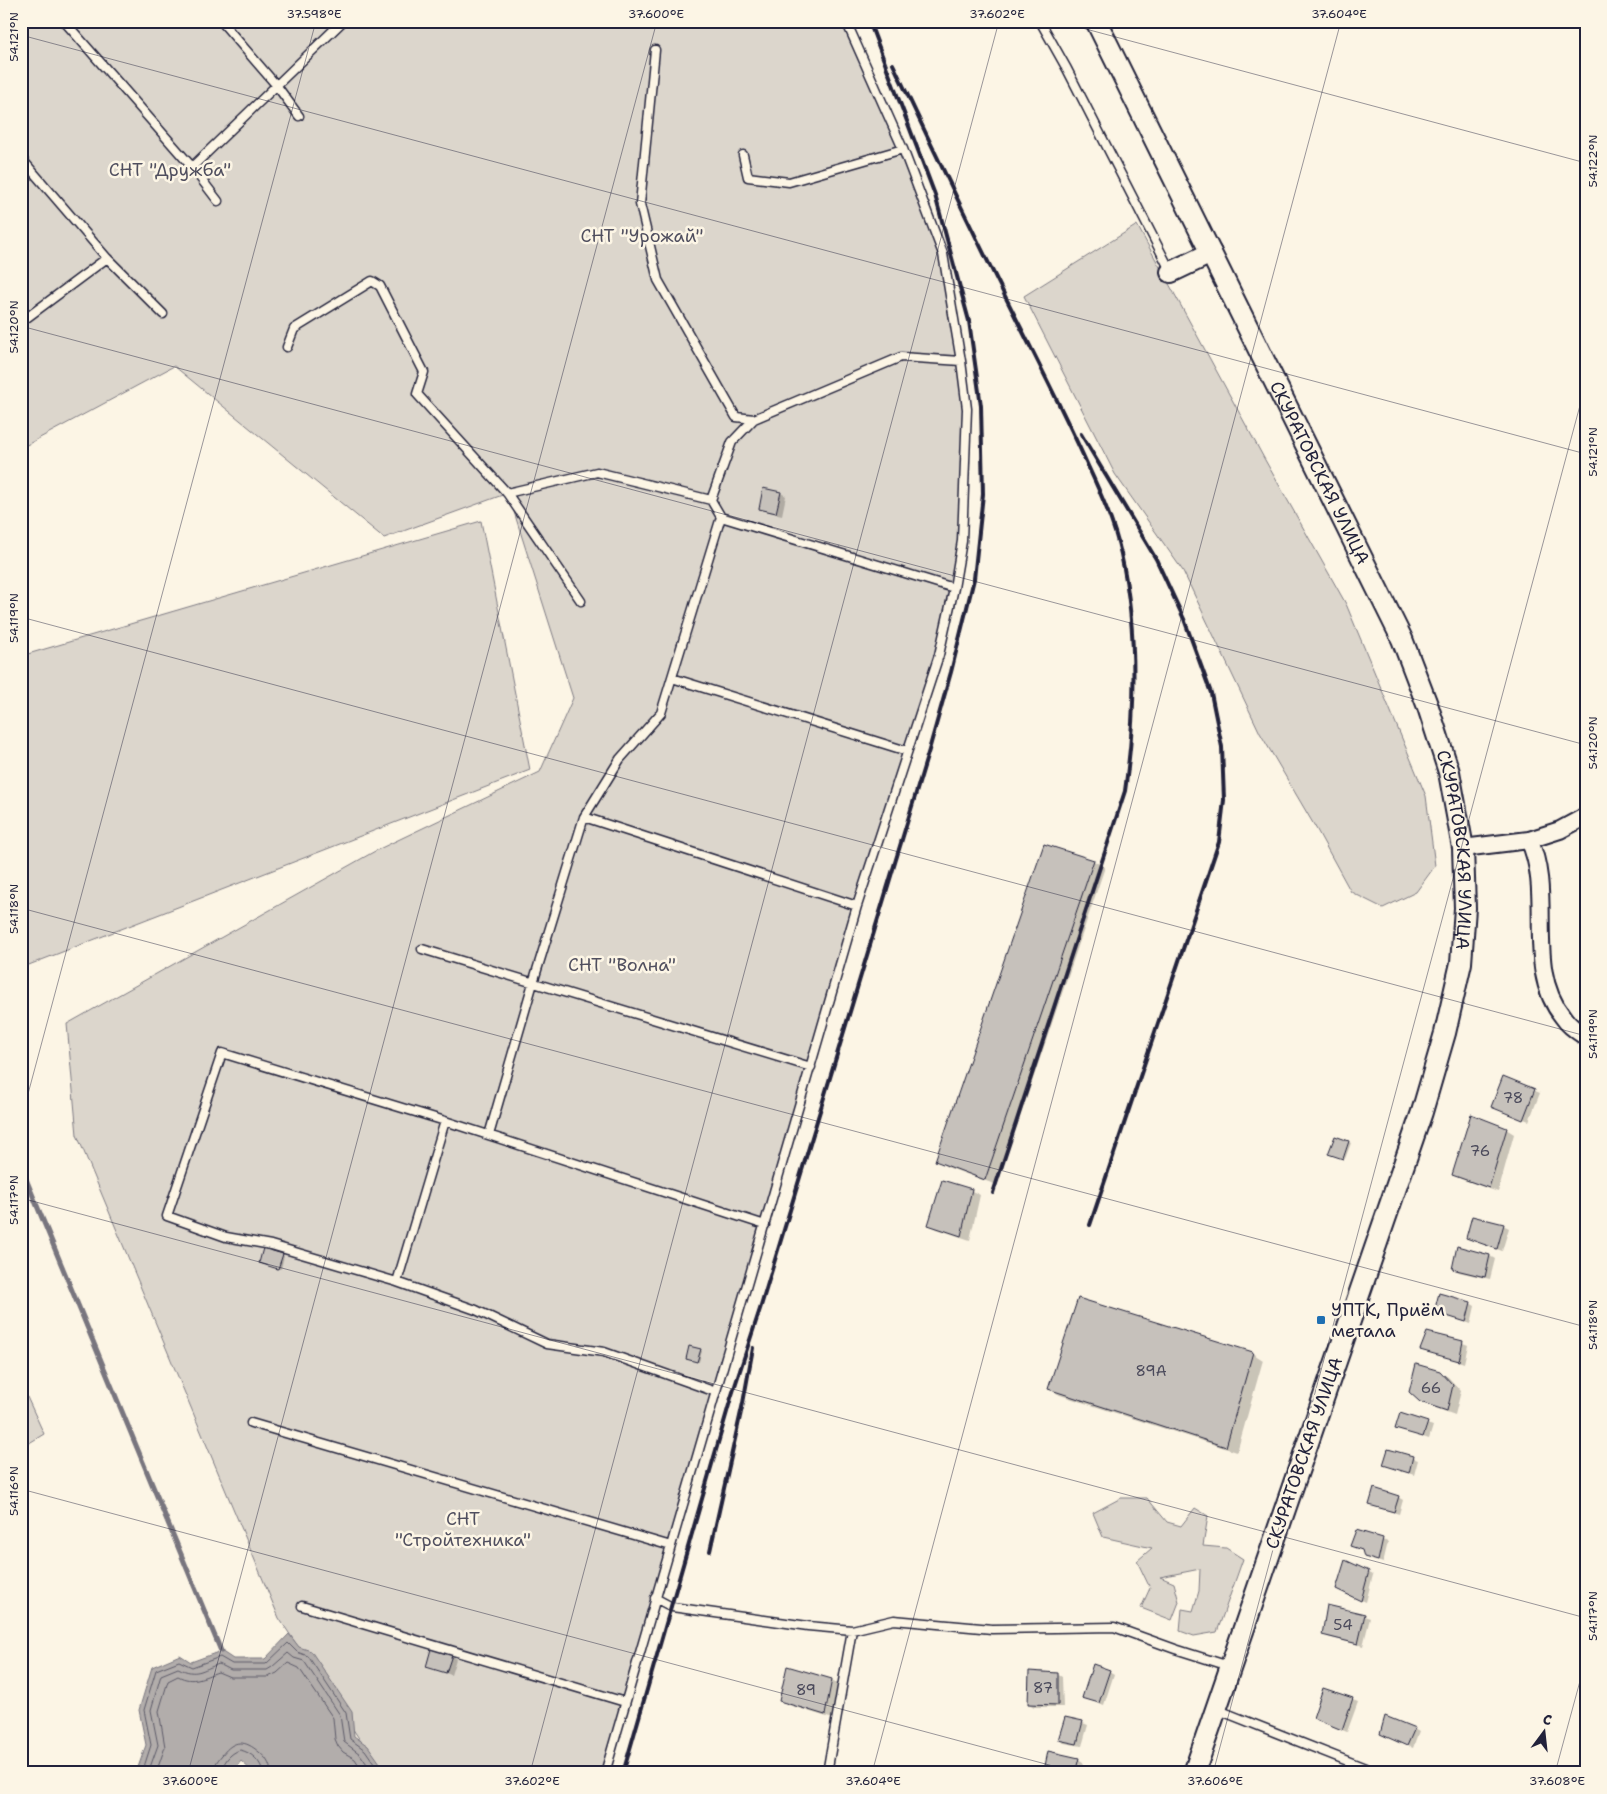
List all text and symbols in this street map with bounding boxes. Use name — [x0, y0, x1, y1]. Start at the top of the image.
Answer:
text: 37.598°E — [287, 6, 341, 22]
text: 37.600°E — [628, 6, 684, 22]
text: 37.602°E — [969, 6, 1025, 22]
text: 37.604°E — [1311, 6, 1367, 22]
text: 54.121°N — [6, 12, 22, 62]
text: 54.122°N — [1585, 135, 1601, 187]
park label: СНТ "Дружба" — [109, 158, 231, 182]
park label: СНТ "Урожай" — [581, 224, 704, 248]
text: 54.120°N — [6, 300, 22, 354]
street label: СКУРАТОВСКАЯ УЛИЦА — [1264, 377, 1375, 568]
text: 54.121°N — [1585, 427, 1601, 477]
text: 54.119°N — [6, 593, 22, 643]
text: 54.120°N — [1585, 716, 1601, 770]
street label: СКУРАТОВСКАЯ УЛИЦА — [1431, 747, 1477, 951]
text: 54.118°N — [6, 884, 22, 934]
park label: СНТ "Волна" — [568, 953, 676, 977]
text: 54.119°N — [1585, 1009, 1601, 1059]
house number: 78 — [1503, 1088, 1523, 1108]
house number: 76 — [1470, 1141, 1490, 1161]
text: 54.117°N — [6, 1175, 22, 1225]
place label: УПТК, Приём метала — [1331, 1298, 1445, 1343]
text: 54.118°N — [1585, 1300, 1601, 1350]
marker: УПТК, Приём метала — [1315, 1314, 1327, 1326]
street label: СКУРАТОВСКАЯ УЛИЦА — [1260, 1354, 1348, 1552]
house number: 89А — [1135, 1361, 1167, 1381]
house number: 66 — [1421, 1378, 1441, 1398]
text: 54.116°N — [6, 1466, 22, 1516]
park label: СНТ "Стройтехника" — [395, 1507, 531, 1552]
text: 54.117°N — [1585, 1591, 1601, 1641]
house number: 54 — [1333, 1615, 1353, 1635]
house number: 87 — [1033, 1678, 1053, 1698]
house number: 89 — [796, 1680, 816, 1700]
north arrow — [1520, 1706, 1570, 1756]
text: С — [1541, 1710, 1554, 1729]
text: 37.600°E — [162, 1773, 218, 1789]
text: 37.602°E — [504, 1773, 560, 1789]
text: 37.604°E — [845, 1773, 901, 1789]
text: 37.606°E — [1187, 1773, 1243, 1789]
text: 37.608°E — [1529, 1773, 1585, 1789]

